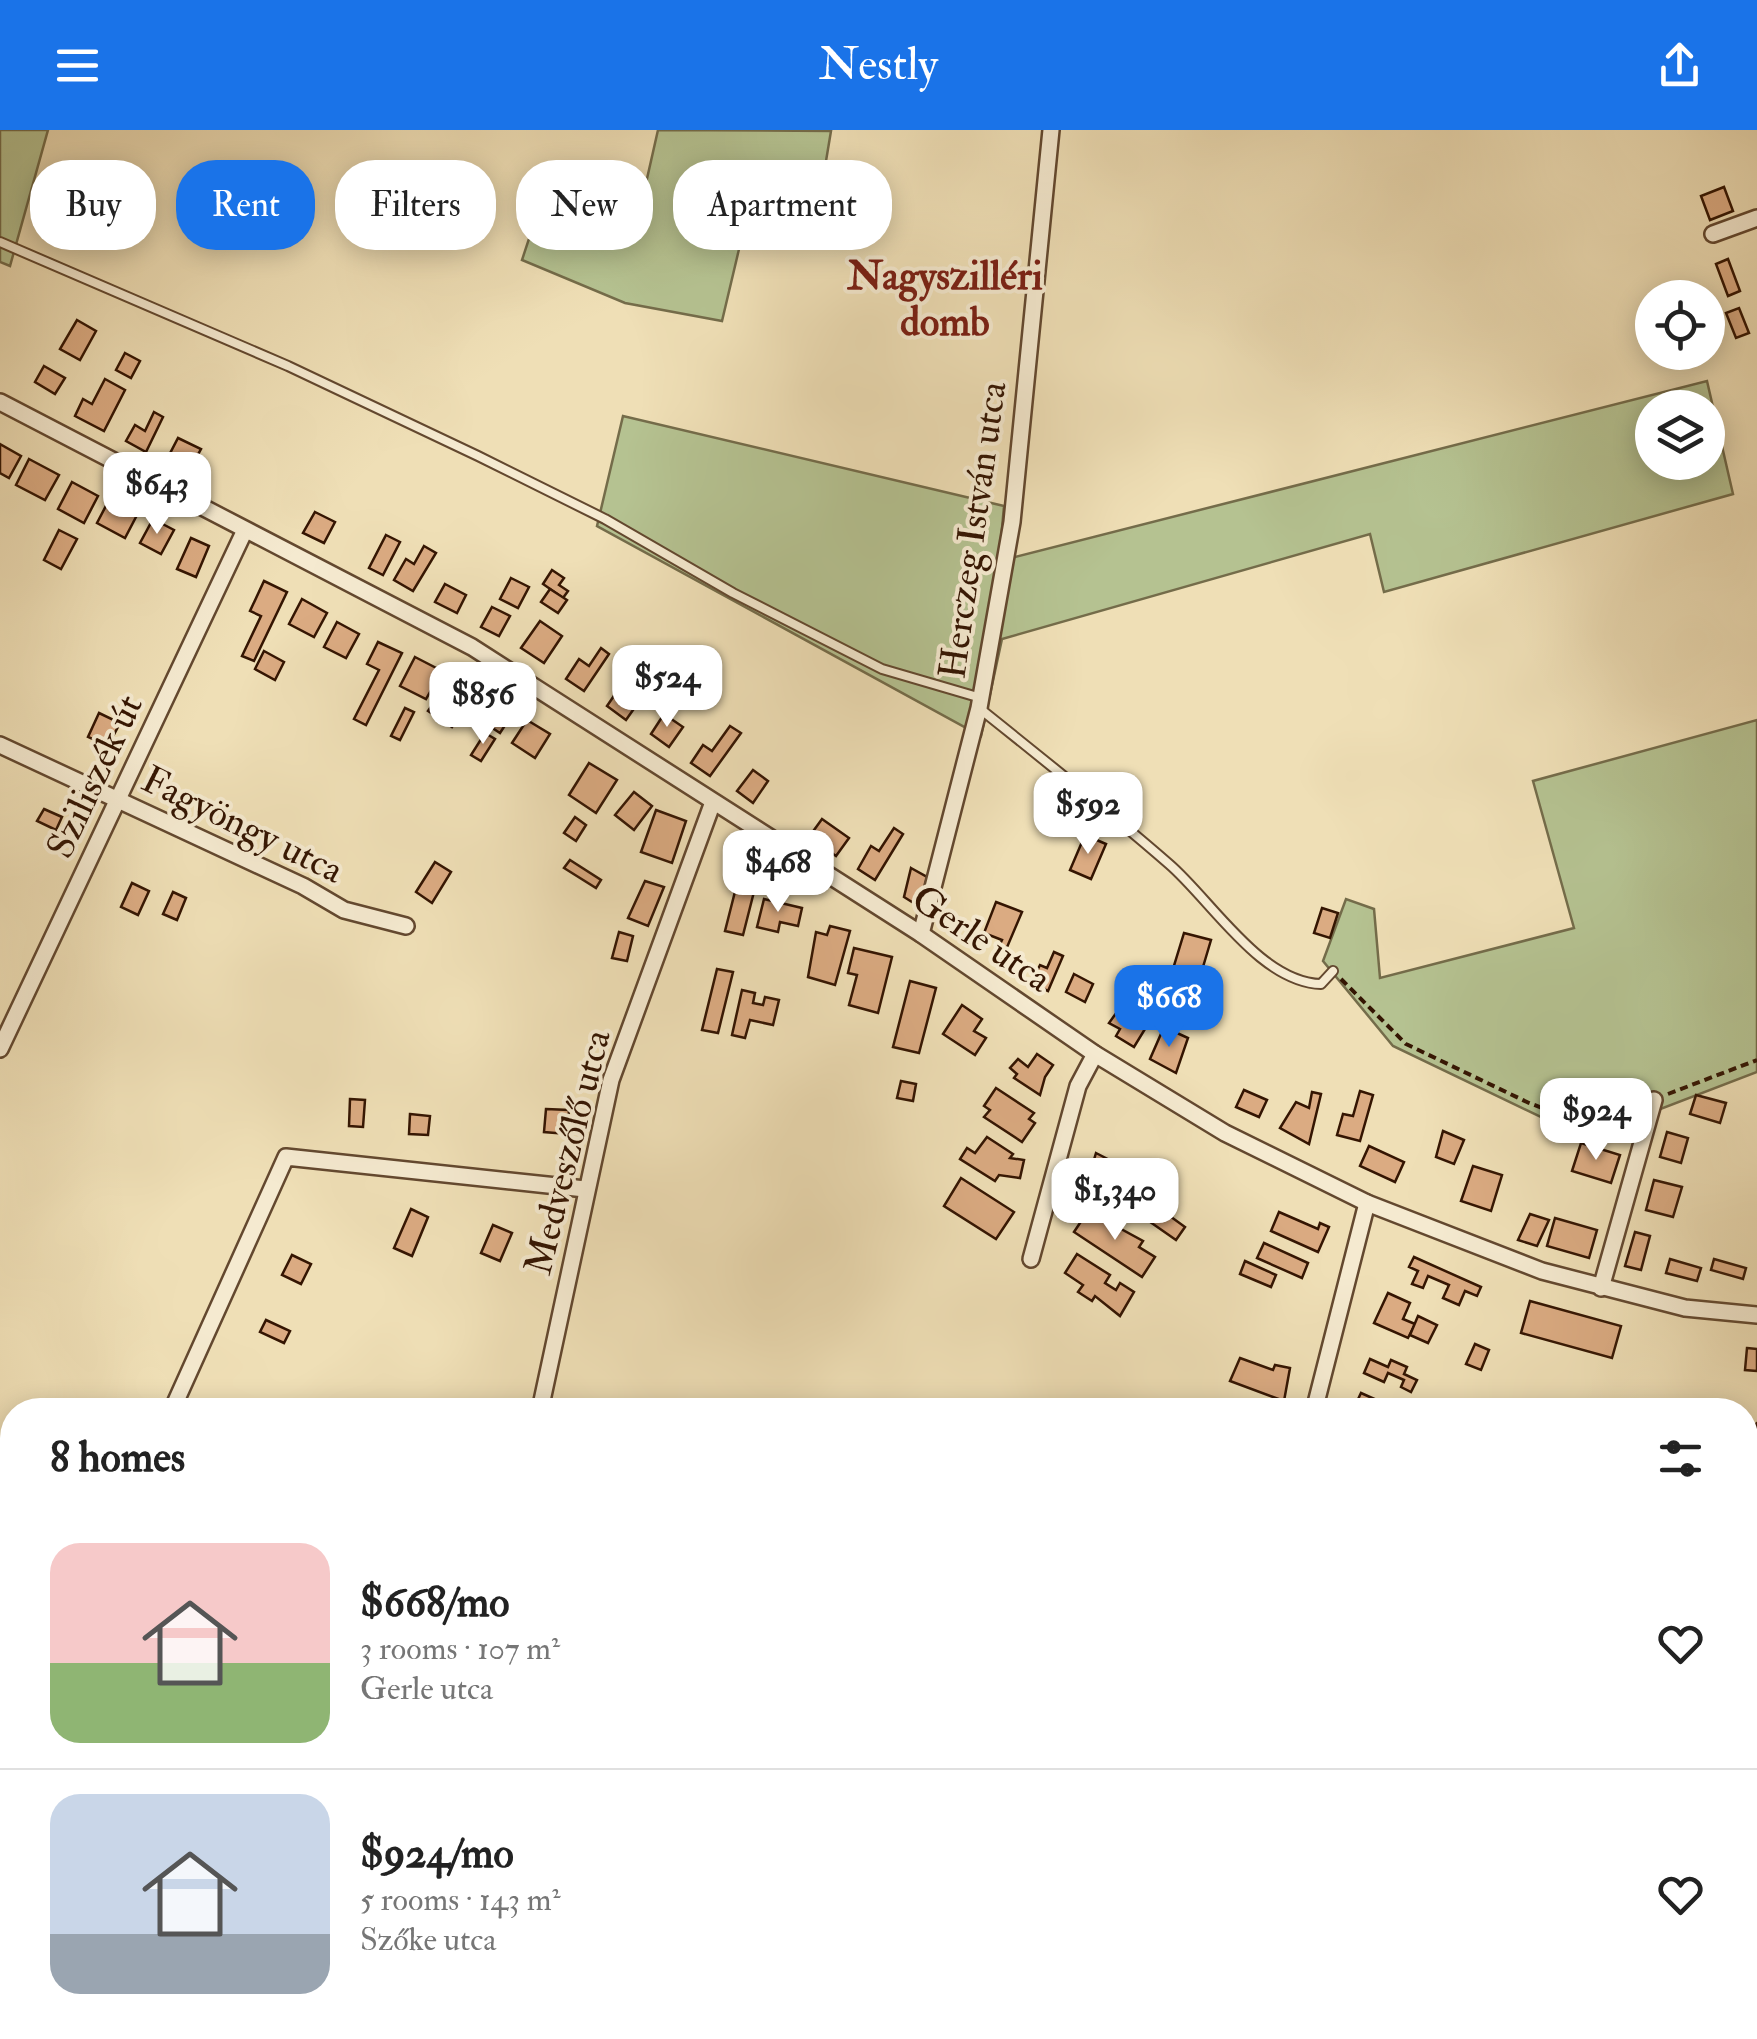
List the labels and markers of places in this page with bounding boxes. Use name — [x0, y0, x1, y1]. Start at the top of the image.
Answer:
pin: $643 — [98, 452, 216, 537]
pin: $524 — [608, 645, 726, 730]
pin: $856 — [424, 662, 542, 747]
pin: $592 — [1029, 772, 1147, 857]
pin: $468 — [719, 830, 837, 915]
pin: $668 — [1110, 965, 1228, 1050]
pin: $924 — [1537, 1078, 1655, 1163]
pin: $1,340 — [1034, 1158, 1196, 1243]

